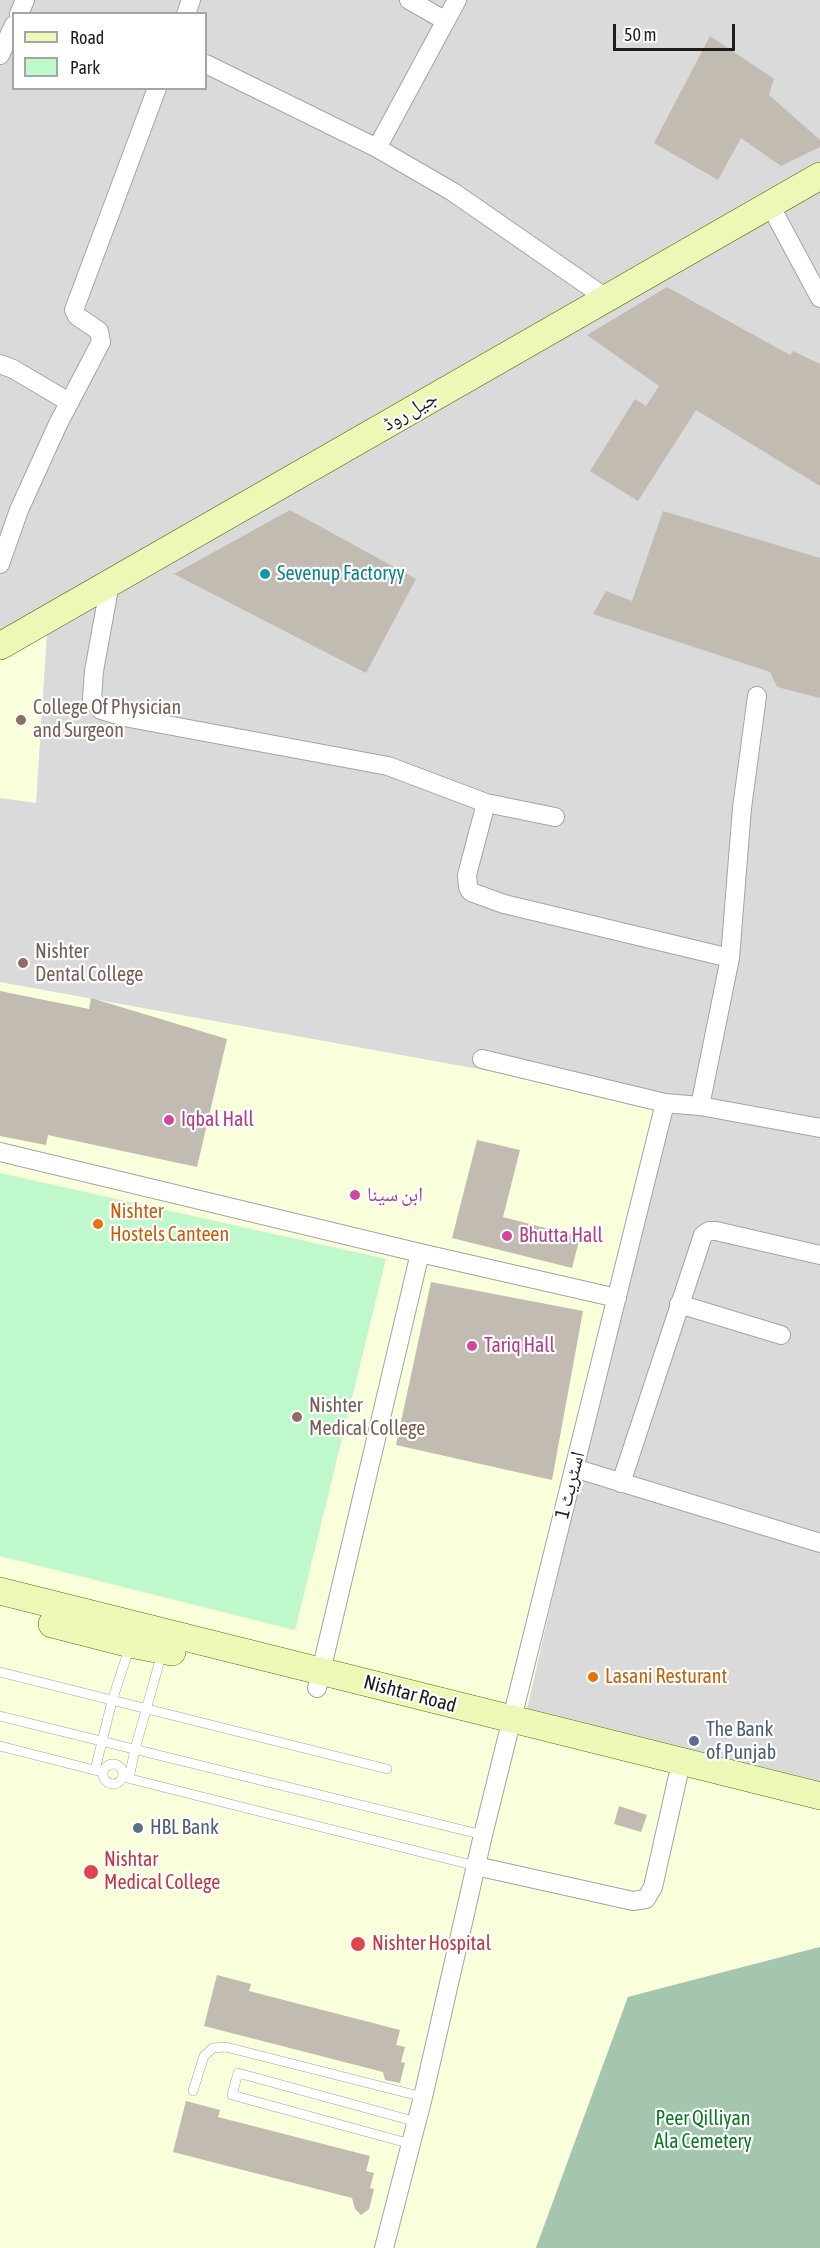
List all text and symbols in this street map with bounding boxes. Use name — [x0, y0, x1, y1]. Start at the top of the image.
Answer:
legend — [12, 12, 207, 90]
scale bar — [616, 12, 738, 50]
text: 50 m — [624, 24, 656, 45]
text: Road — [70, 27, 104, 48]
text: Park — [70, 57, 100, 78]
street label: جیل روڈ — [378, 386, 442, 436]
place label: Sevenup Factoryy — [277, 562, 405, 586]
marker: Sevenup Factoryy — [258, 567, 272, 581]
place label: College Of Physician and Surgeon — [33, 696, 181, 743]
marker: College Of Physician and Surgeon — [14, 713, 28, 727]
place label: Nishter Dental College — [35, 940, 143, 987]
marker: Nishter Dental College — [16, 956, 30, 970]
place label: Iqbal Hall — [181, 1108, 254, 1132]
marker: Iqbal Hall — [162, 1113, 176, 1127]
place label: ابن سینا — [367, 1183, 423, 1207]
marker: ابن سینا — [348, 1188, 362, 1202]
place label: Nishter Hostels Canteen — [110, 1200, 229, 1247]
marker: Nishter Hostels Canteen — [91, 1217, 105, 1231]
place label: Bhutta Hall — [519, 1224, 603, 1248]
marker: Bhutta Hall — [500, 1229, 514, 1243]
place label: Tariq Hall — [484, 1334, 555, 1358]
marker: Tariq Hall — [465, 1339, 479, 1353]
place label: Nishter Medical College — [309, 1394, 425, 1441]
marker: Nishter Medical College — [290, 1410, 304, 1424]
street label: اسٹریٹ 1 — [550, 1449, 590, 1521]
place label: Lasani Resturant — [605, 1665, 727, 1689]
street label: Nishtar Road — [361, 1670, 459, 1718]
marker: Lasani Resturant — [586, 1670, 600, 1684]
place label: The Bank of Punjab — [706, 1718, 776, 1765]
marker: The Bank of Punjab — [687, 1734, 701, 1748]
place label: HBL Bank — [150, 1816, 219, 1840]
marker: HBL Bank — [131, 1821, 145, 1835]
place label: Nishtar Medical College — [104, 1848, 220, 1895]
marker: Nishtar Medical College — [82, 1863, 100, 1881]
place label: Nishter Hospital — [372, 1932, 491, 1956]
marker: Nishter Hospital — [349, 1935, 367, 1953]
park label: Peer Qilliyan Ala Cemetery — [654, 2107, 752, 2154]

